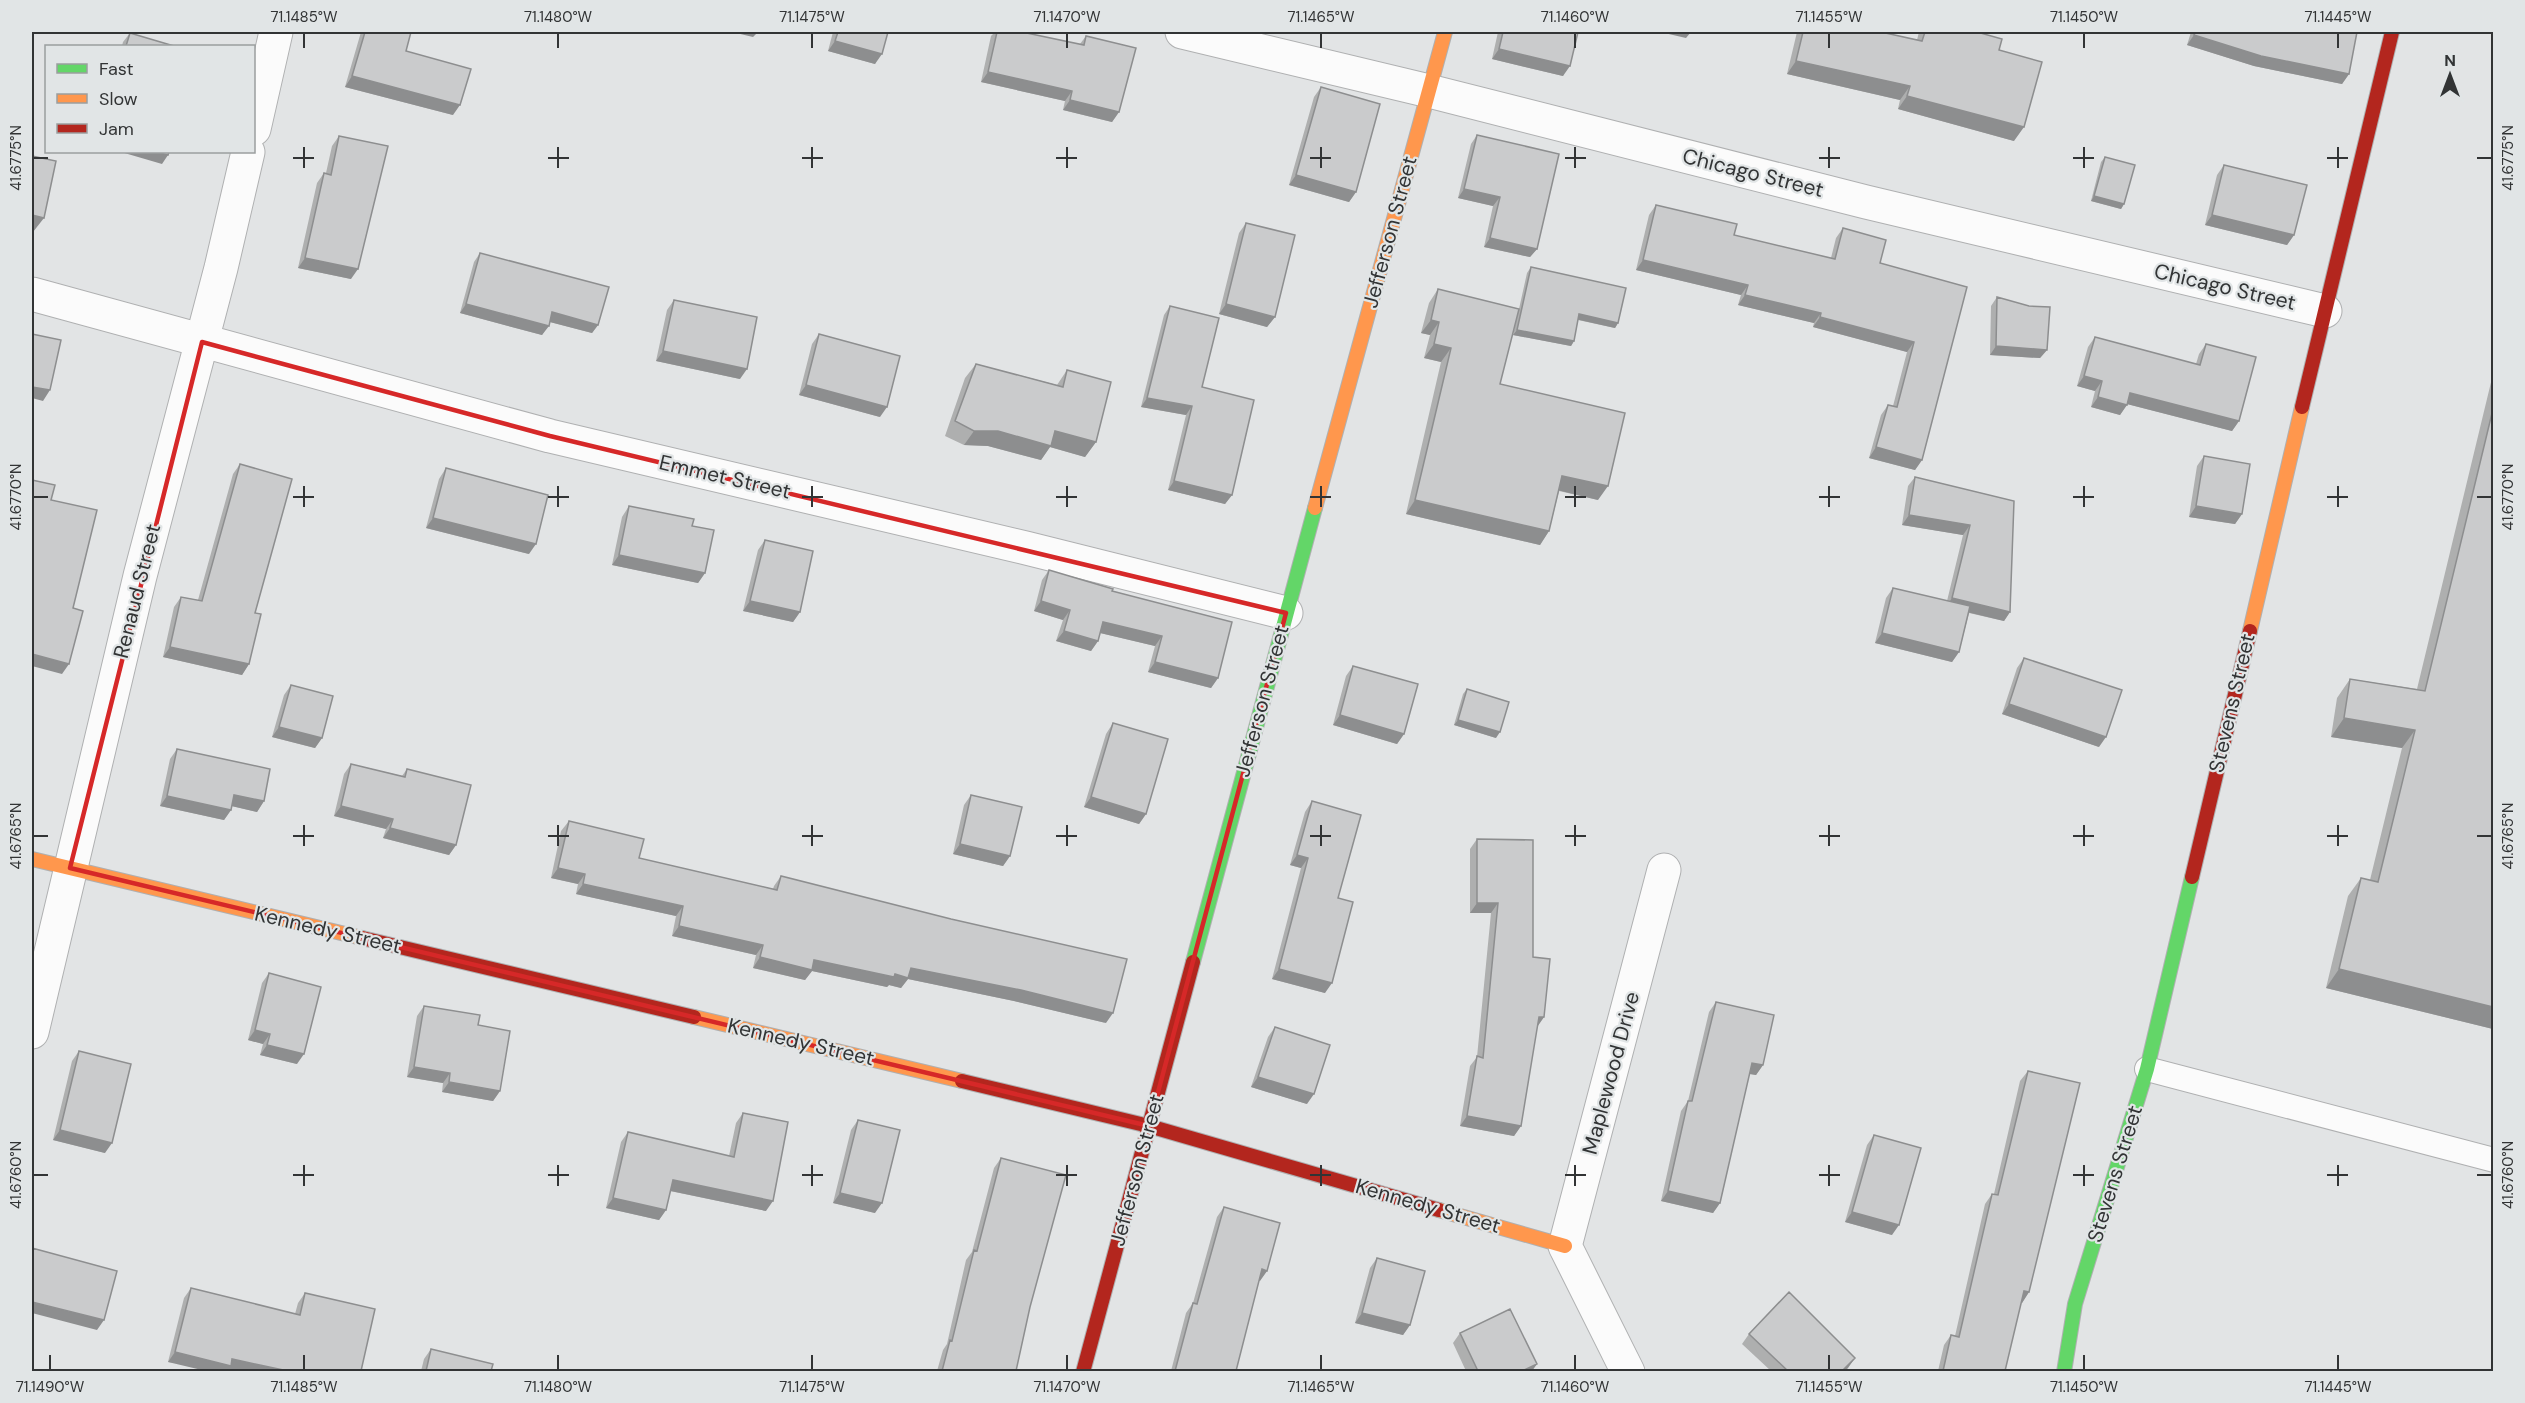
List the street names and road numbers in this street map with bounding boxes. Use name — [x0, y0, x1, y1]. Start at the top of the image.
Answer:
street label: Chicago Street — [1680, 142, 1826, 204]
street label: Jefferson Street — [1356, 153, 1424, 311]
street label: Chicago Street — [2151, 257, 2299, 317]
street label: Emmet Street — [656, 448, 794, 506]
street label: Renaud Street — [107, 521, 167, 661]
street label: Jefferson Street — [1228, 622, 1296, 780]
street label: Stevens Street — [2202, 631, 2262, 775]
street label: Kennedy Street — [252, 900, 404, 960]
street label: Maplewood Drive — [1576, 988, 1646, 1157]
street label: Kennedy Street — [725, 1012, 877, 1072]
street label: Jefferson Street — [1103, 1091, 1171, 1249]
street label: Stevens Street — [2081, 1102, 2149, 1246]
street label: Kennedy Street — [1352, 1172, 1504, 1240]

